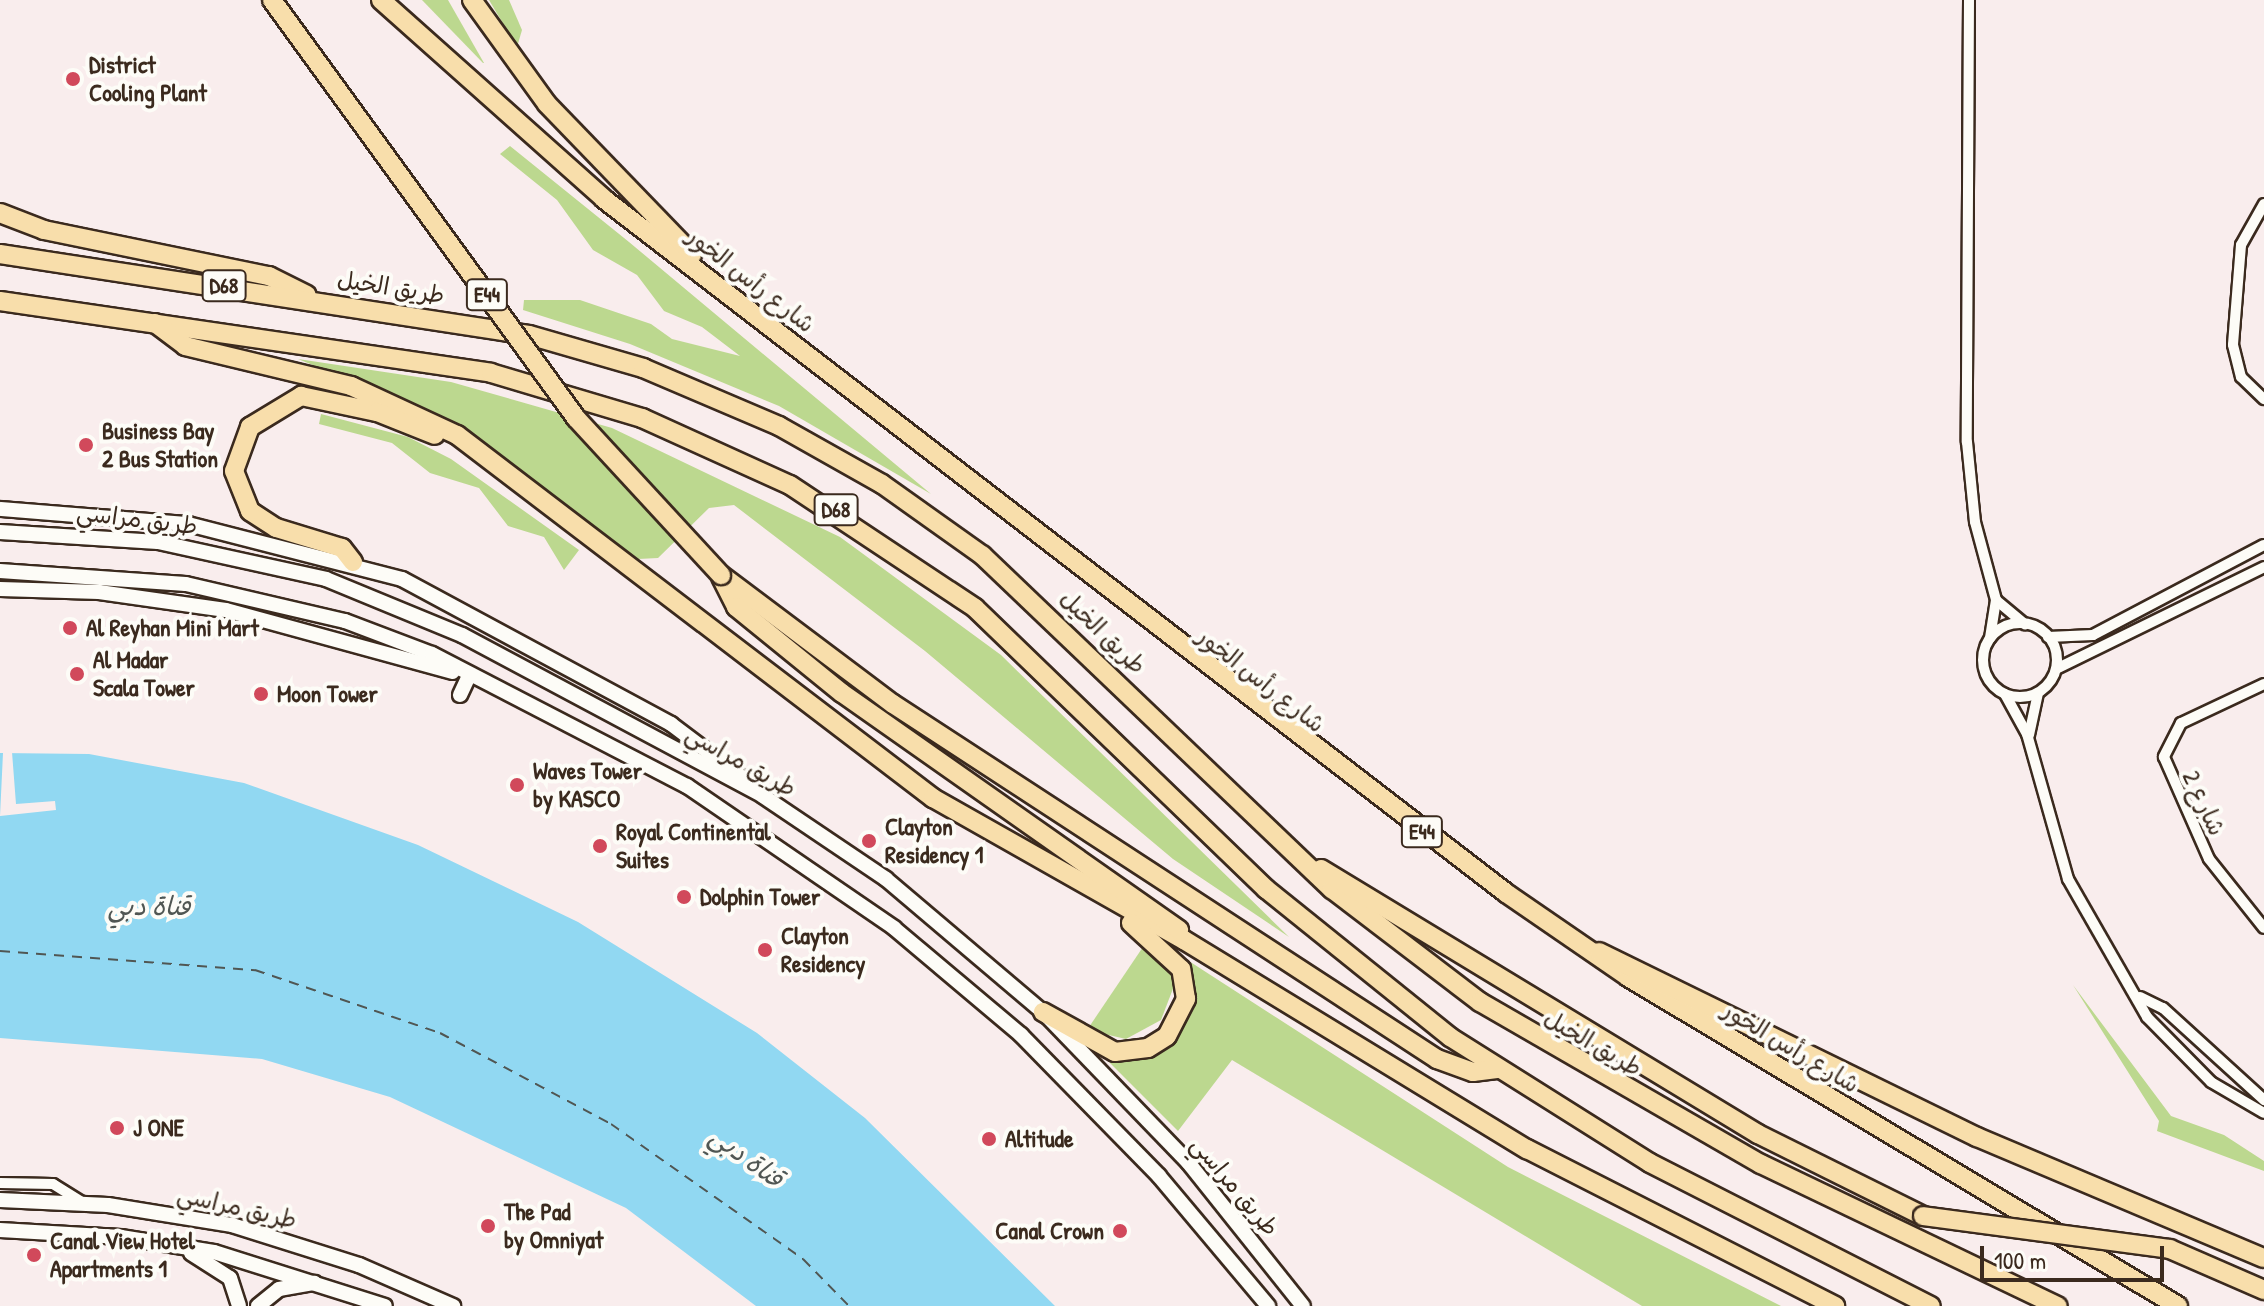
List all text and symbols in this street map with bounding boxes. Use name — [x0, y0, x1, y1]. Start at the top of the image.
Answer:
place label: District Cooling Plant — [89, 51, 207, 107]
marker: District Cooling Plant — [64, 70, 82, 88]
street label: شارع رأس الخور — [682, 221, 820, 339]
street label: طريق الخيل — [335, 264, 447, 310]
road number: D68 — [200, 268, 248, 304]
road number: E44 — [465, 277, 509, 313]
place label: Business Bay 2 Bus Station — [102, 417, 218, 473]
marker: Business Bay 2 Bus Station — [77, 436, 95, 454]
road number: D68 — [812, 492, 860, 528]
street label: طريق مراسي — [75, 497, 199, 541]
street label: طريق الخيل — [1054, 584, 1152, 680]
place label: Al Reyhan Mini Mart — [86, 614, 259, 642]
marker: Al Reyhan Mini Mart — [61, 619, 79, 637]
street label: شارع رأس الخور — [1192, 621, 1330, 739]
place label: Al Madar Scala Tower — [93, 646, 195, 702]
marker: Al Madar Scala Tower — [68, 665, 86, 683]
place label: Moon Tower — [277, 680, 378, 708]
marker: Moon Tower — [252, 685, 270, 703]
street label: طريق مراسي — [681, 719, 801, 803]
place label: Waves Tower by KASCO — [533, 757, 642, 813]
street label: شارع 2 — [2176, 766, 2232, 840]
marker: Waves Tower by KASCO — [508, 776, 526, 794]
place label: Clayton Residency 1 — [885, 813, 984, 869]
road number: E44 — [1400, 814, 1444, 850]
place label: Royal Continental Suites — [616, 818, 771, 874]
marker: Clayton Residency 1 — [860, 832, 878, 850]
marker: Royal Continental Suites — [591, 837, 609, 855]
place label: Dolphin Tower — [700, 883, 820, 911]
marker: Dolphin Tower — [675, 888, 693, 906]
water label: قناة دبي — [108, 890, 190, 922]
place label: Clayton Residency — [781, 922, 865, 978]
marker: Clayton Residency — [756, 941, 774, 959]
street label: شارع رأس الخور — [1718, 995, 1864, 1099]
street label: طريق الخيل — [1539, 1003, 1647, 1083]
place label: J ONE — [133, 1114, 184, 1142]
marker: J ONE — [108, 1119, 126, 1137]
water label: قناة دبي — [704, 1120, 790, 1194]
place label: Altitude — [1005, 1125, 1073, 1153]
marker: Altitude — [980, 1130, 998, 1148]
street label: طريق مراسي — [1185, 1130, 1285, 1242]
street label: طريق مراسي — [175, 1179, 299, 1235]
place label: The Pad by Omniyat — [504, 1198, 603, 1254]
marker: The Pad by Omniyat — [479, 1217, 497, 1235]
place label: Canal Crown — [995, 1217, 1104, 1245]
marker: Canal Crown — [1111, 1222, 1129, 1240]
place label: Canal View Hotel Apartments 1 — [50, 1227, 195, 1283]
scale bar — [1984, 1230, 2168, 1280]
text: 100 m — [1994, 1244, 2046, 1276]
marker: Canal View Hotel Apartments 1 — [25, 1246, 43, 1264]

